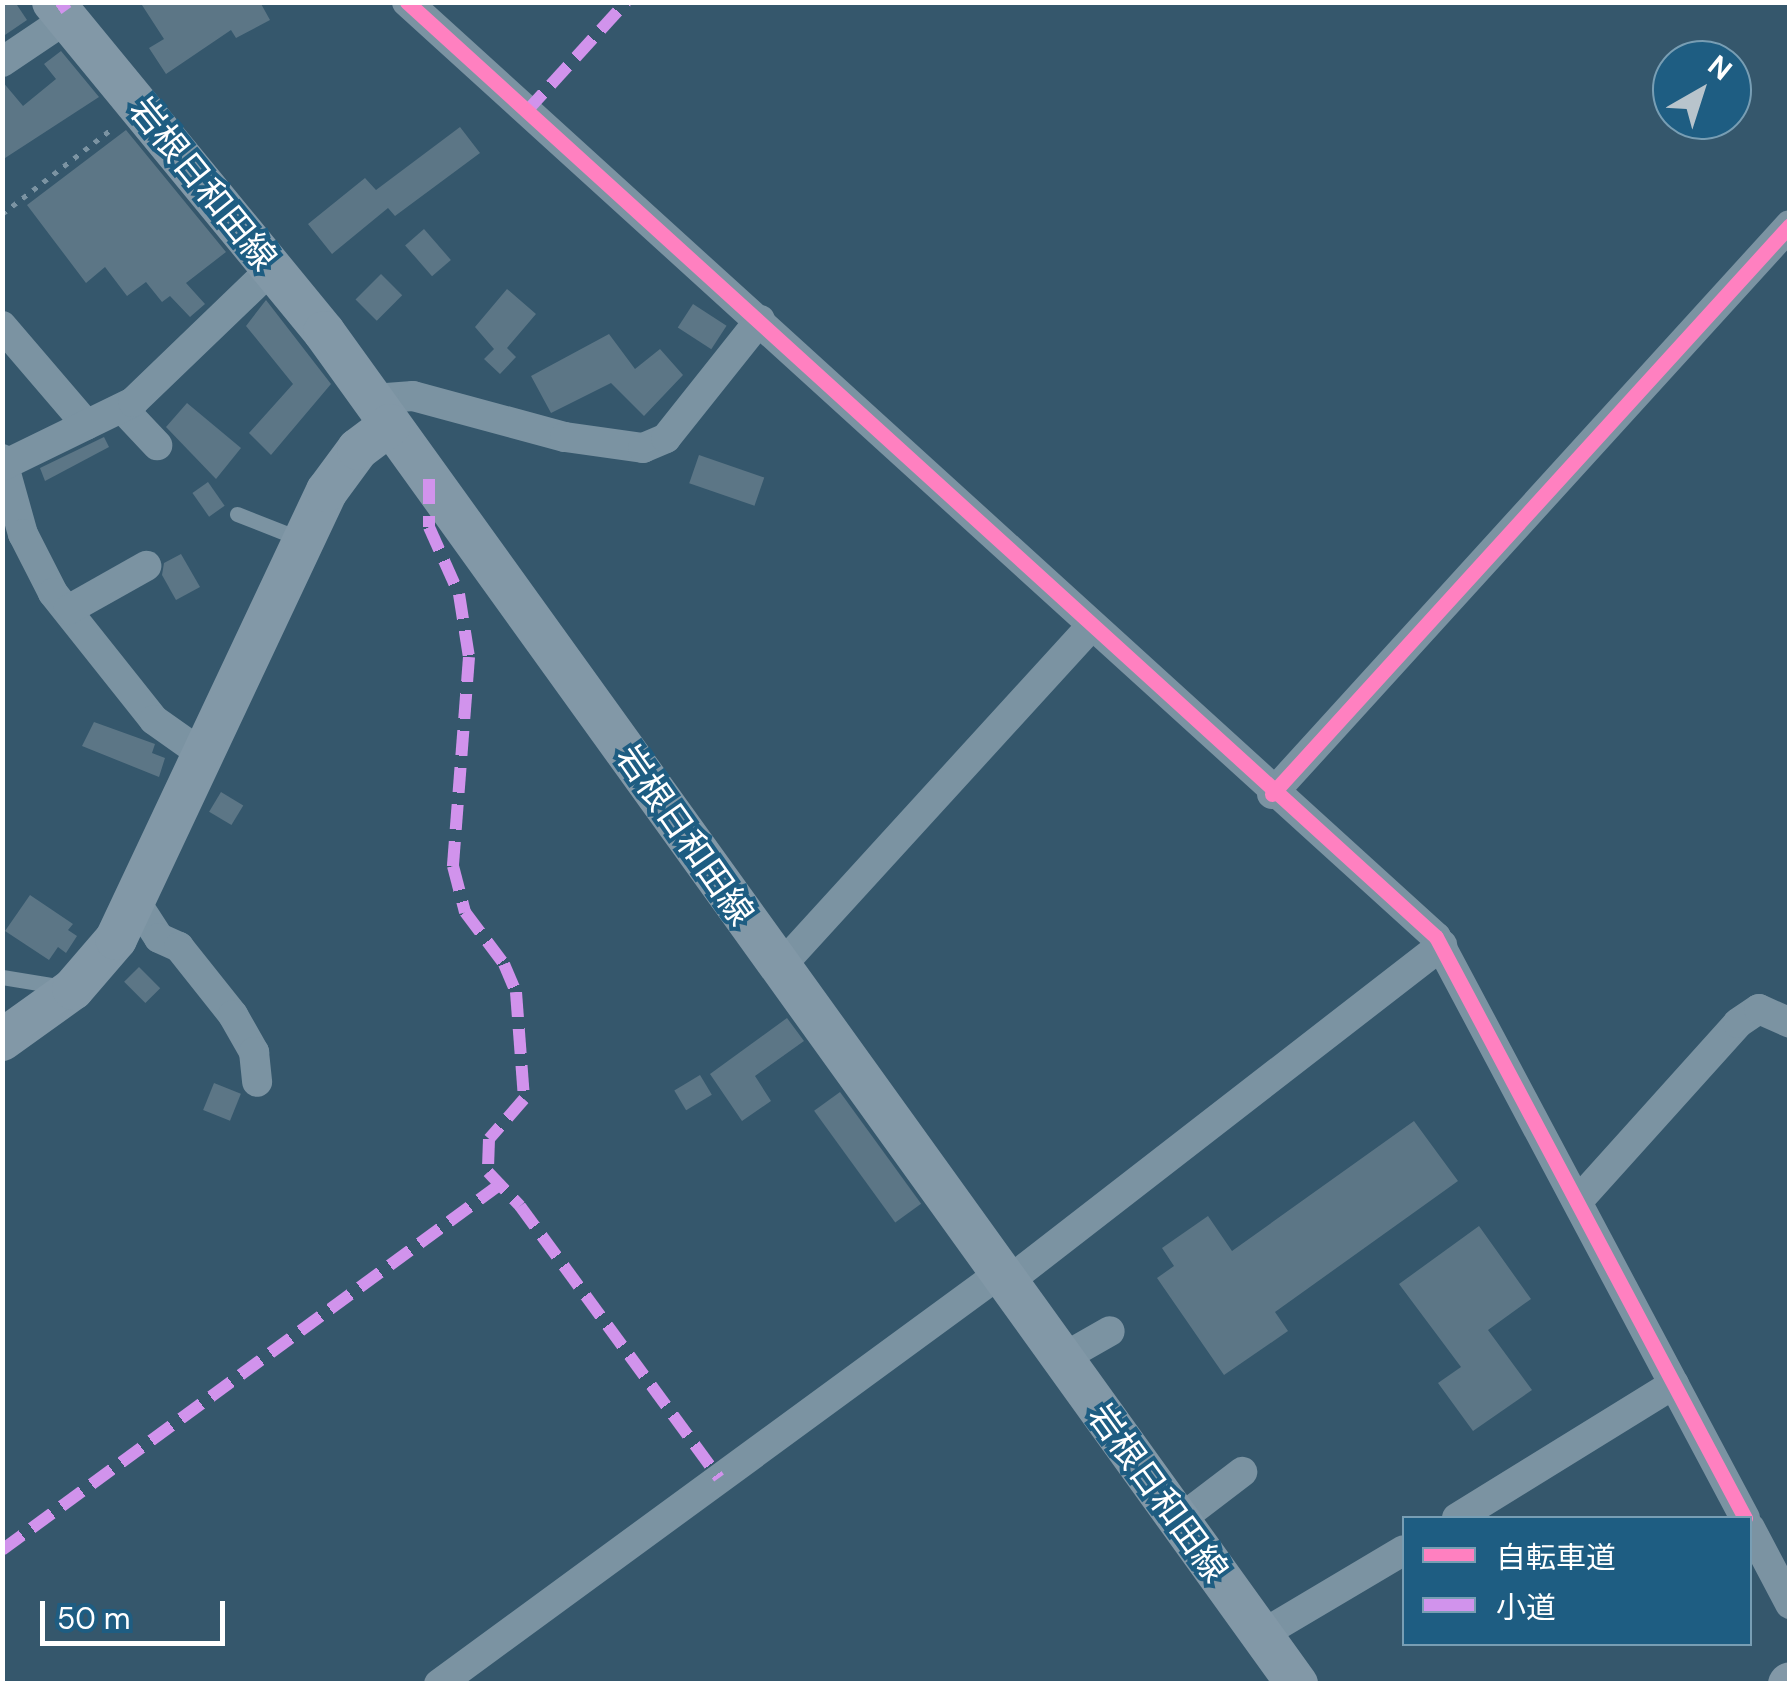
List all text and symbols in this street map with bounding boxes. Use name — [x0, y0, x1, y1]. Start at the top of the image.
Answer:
north arrow — [1652, 40, 1752, 140]
text: N — [1700, 47, 1740, 89]
street label: 岩根日和田線 — [121, 89, 285, 279]
street label: 岩根日和田線 — [608, 737, 762, 933]
street label: 岩根日和田線 — [1079, 1396, 1237, 1590]
legend — [1402, 1516, 1752, 1646]
text: 自転車道 — [1496, 1538, 1616, 1577]
scale bar — [45, 1581, 230, 1643]
text: 小道 — [1496, 1588, 1556, 1627]
text: 50 m — [57, 1599, 131, 1638]

